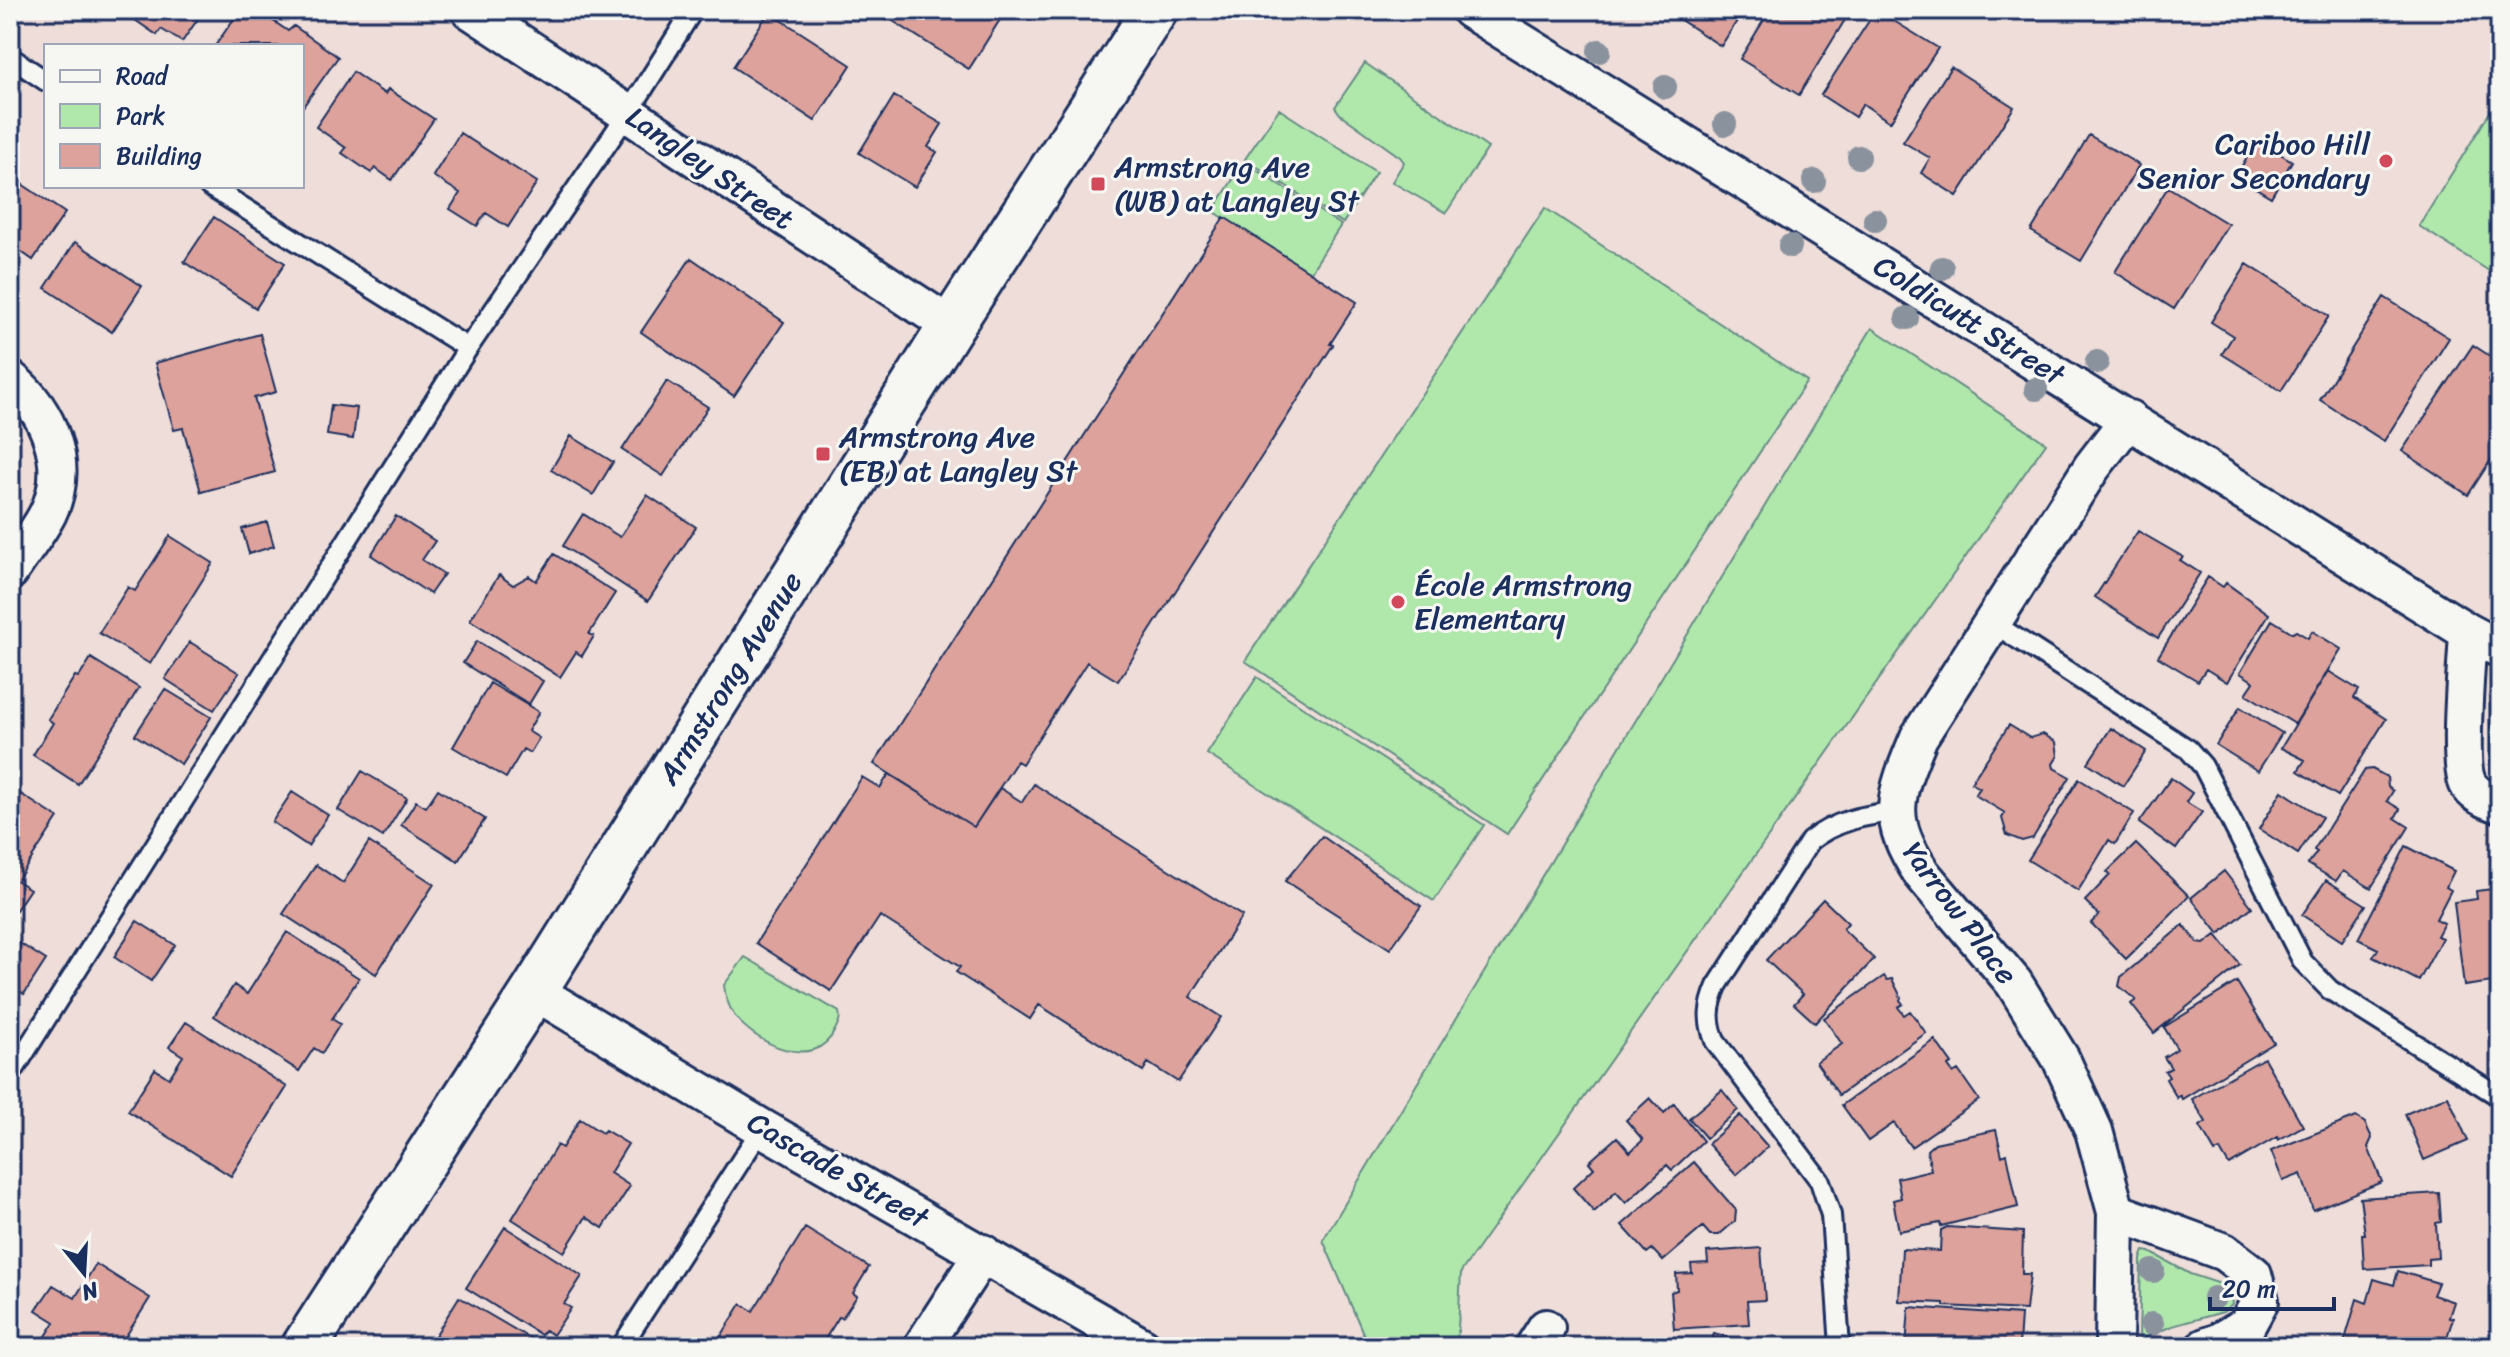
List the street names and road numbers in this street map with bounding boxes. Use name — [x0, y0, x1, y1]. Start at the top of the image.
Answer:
street label: Langley Street — [614, 91, 806, 245]
street label: Coldicutt Street — [1863, 239, 2077, 402]
street label: Armstrong Avenue — [642, 560, 818, 797]
street label: Yarrow Place — [1888, 829, 2032, 997]
street label: Cascade Street — [737, 1096, 941, 1245]

